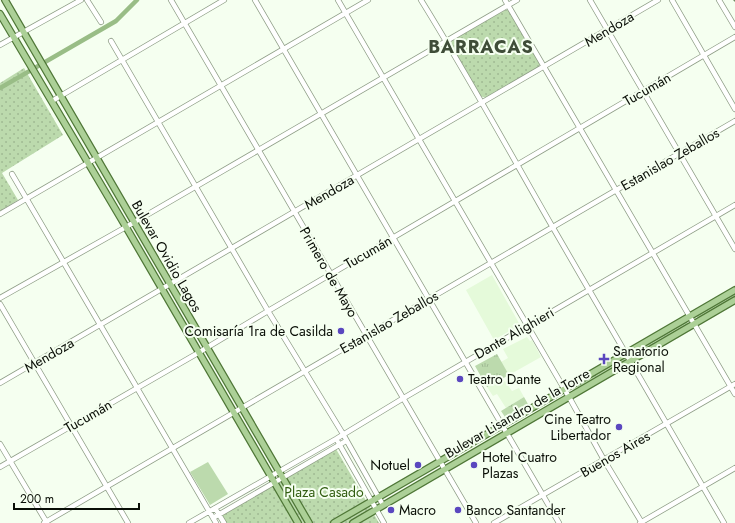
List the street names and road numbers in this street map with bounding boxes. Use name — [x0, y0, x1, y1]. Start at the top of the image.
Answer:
street label: Mendoza — [580, 6, 638, 52]
street label: Tucumán — [620, 67, 674, 111]
street label: Estanislao Zeballos — [617, 122, 723, 195]
street label: Mendoza — [300, 170, 358, 214]
street label: Bulevar Ovidio Lagos — [127, 196, 207, 316]
street label: Primero de Mayo — [295, 223, 363, 321]
street label: Tucumán — [341, 230, 395, 274]
street label: Estanislao Zeballos — [336, 285, 442, 358]
street label: Dante Alighieri — [470, 302, 558, 364]
street label: Mendoza — [20, 333, 78, 377]
street label: Bulevar Lisandro de la Torre — [441, 363, 593, 463]
street label: Tucumán — [61, 394, 115, 438]
street label: Buenos Aires — [576, 426, 654, 482]

